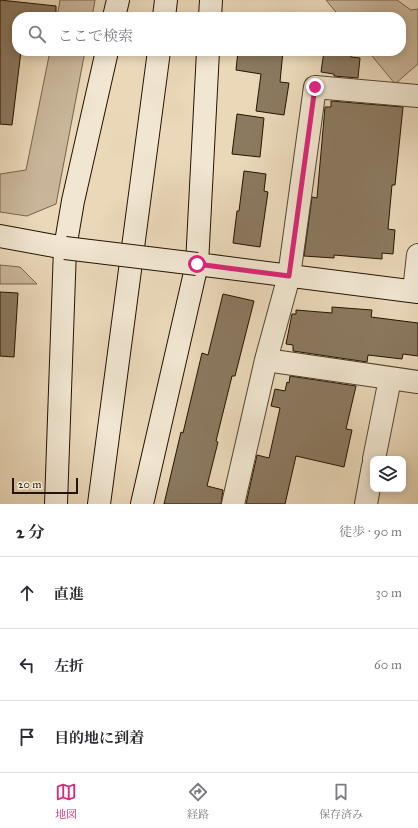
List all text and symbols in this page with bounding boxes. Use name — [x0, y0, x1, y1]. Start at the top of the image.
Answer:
search box — [12, 12, 406, 56]
icon: search — [26, 23, 48, 45]
text: ここで検索 — [58, 27, 133, 45]
route end — [306, 78, 324, 96]
route start — [188, 255, 206, 273]
map controls — [370, 456, 406, 492]
button: layers — [370, 456, 406, 492]
scale bar — [12, 476, 78, 495]
text: 20 m — [18, 478, 41, 491]
text: 2 分 — [16, 522, 45, 543]
text: 徒歩 · 90 m — [339, 524, 402, 540]
icon: ahead — [16, 582, 38, 604]
text: 直進 — [54, 585, 84, 603]
text: 30 m — [376, 585, 402, 601]
icon: left — [16, 654, 38, 676]
text: 左折 — [54, 657, 84, 675]
text: 60 m — [374, 657, 402, 673]
icon: arrive — [16, 726, 38, 748]
text: 目的地に到着 — [54, 729, 144, 747]
tab: 地図 — [55, 781, 77, 821]
tab: 経路 — [187, 781, 209, 821]
tab: 保存済み — [319, 781, 363, 821]

